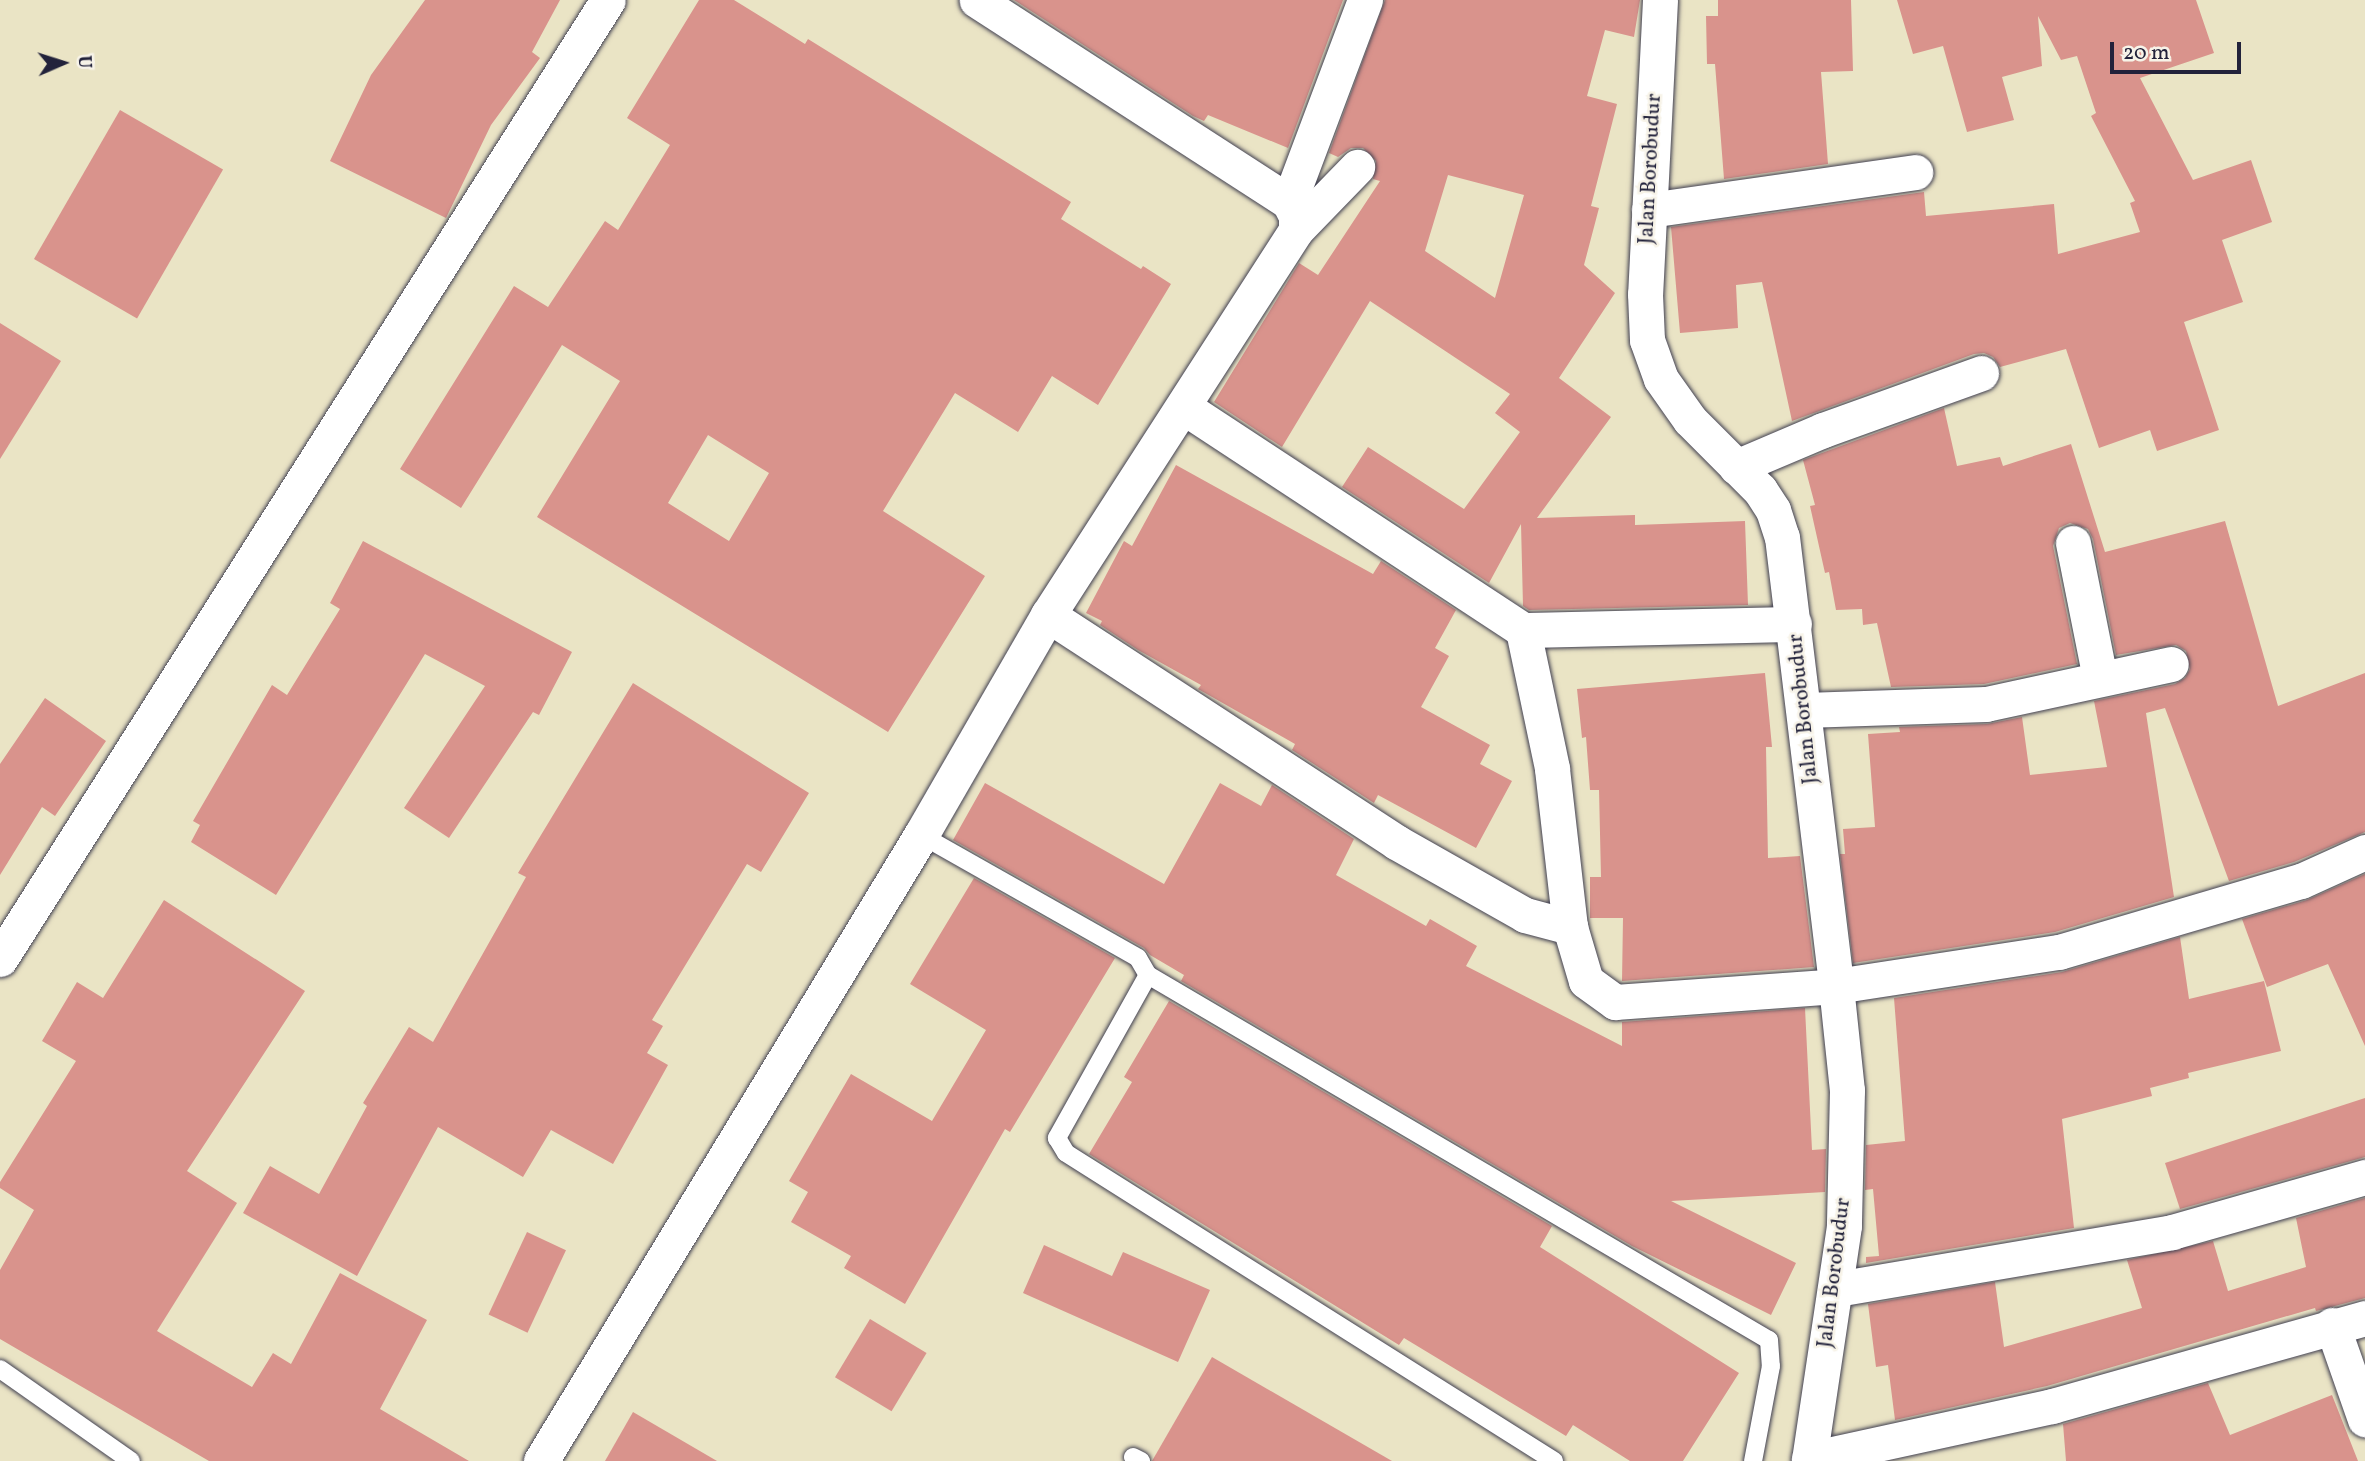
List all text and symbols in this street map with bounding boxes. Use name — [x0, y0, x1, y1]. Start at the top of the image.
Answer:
north arrow — [28, 28, 98, 98]
scale bar — [2113, 28, 2244, 72]
text: 20 m — [2123, 39, 2169, 68]
text: U — [71, 55, 97, 69]
street label: Jalan Borobudur — [1634, 93, 1668, 245]
street label: Jalan Borobudur — [1784, 633, 1824, 785]
street label: Jalan Borobudur — [1813, 1197, 1857, 1349]

